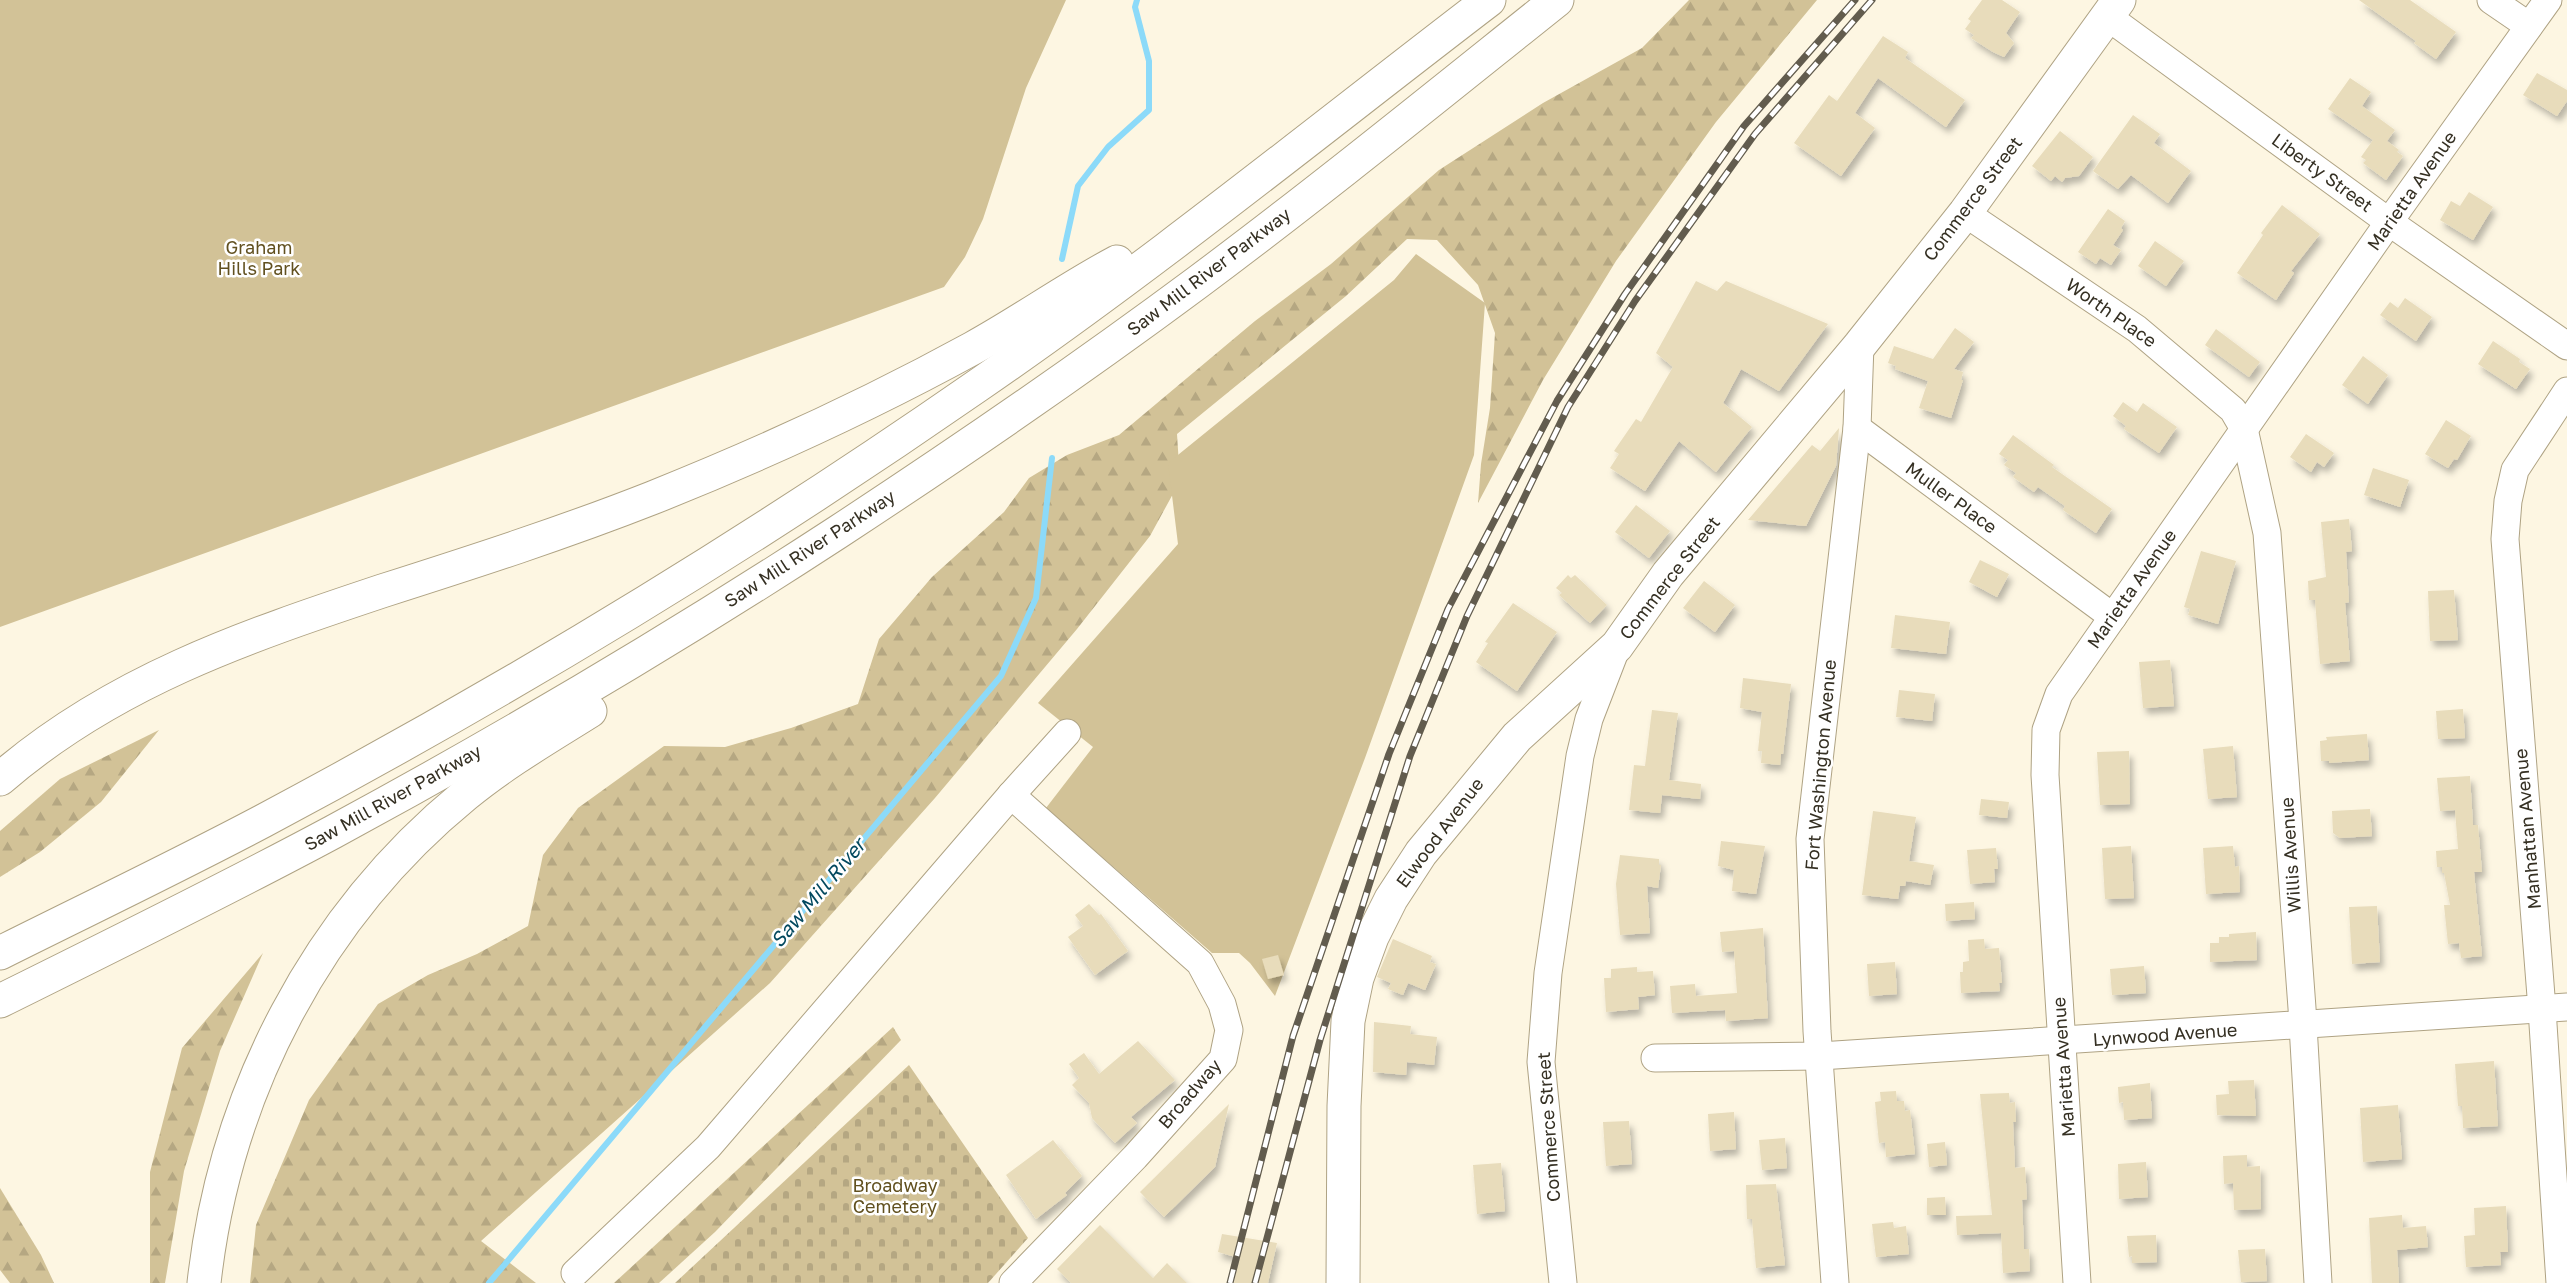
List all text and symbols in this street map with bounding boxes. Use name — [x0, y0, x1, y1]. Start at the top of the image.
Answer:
street label: Marietta Avenue — [2362, 127, 2460, 254]
street label: Liberty Street — [2268, 128, 2377, 216]
street label: Commerce Street — [1918, 132, 2026, 265]
street label: Saw Mill River Parkway — [1122, 203, 1294, 340]
park label: Graham Hills Park — [217, 236, 301, 279]
street label: Worth Place — [2062, 273, 2161, 351]
street label: Muller Place — [1902, 457, 2002, 538]
street label: Saw Mill River Parkway — [720, 485, 899, 612]
street label: Commerce Street — [1614, 511, 1724, 643]
street label: Marietta Avenue — [2082, 525, 2180, 652]
street label: Fort Washington Avenue — [1800, 658, 1840, 871]
street label: Saw Mill River Parkway — [300, 739, 485, 855]
street label: Manhattan Avenue — [2509, 748, 2545, 910]
street label: Elwood Avenue — [1391, 773, 1488, 892]
street label: Willis Avenue — [2275, 796, 2305, 914]
water label: Saw Mill River — [765, 831, 872, 952]
street label: Marietta Avenue — [2047, 996, 2079, 1138]
street label: Lynwood Avenue — [2092, 1018, 2238, 1050]
street label: Commerce Street — [1532, 1051, 1564, 1203]
street label: Broadway — [1153, 1054, 1225, 1133]
park label: Broadway Cemetery — [852, 1174, 938, 1217]

